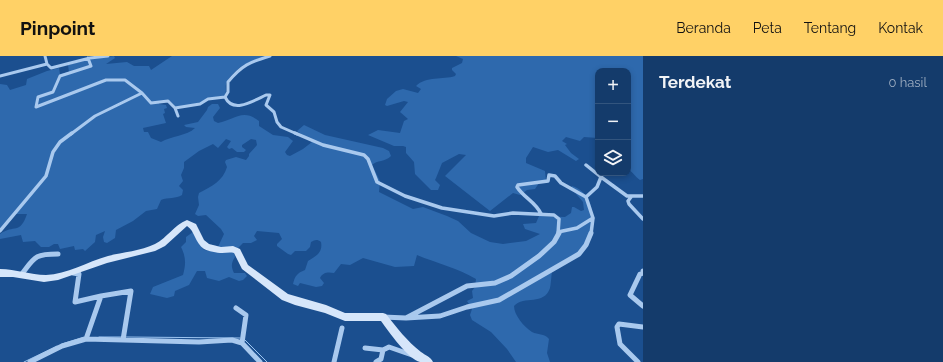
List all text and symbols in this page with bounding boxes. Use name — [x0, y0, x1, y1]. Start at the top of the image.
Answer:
text: Pinpoint — [20, 17, 95, 39]
text: Beranda — [676, 20, 731, 36]
text: Peta — [753, 20, 782, 36]
text: Tentang — [804, 20, 856, 36]
text: Kontak — [878, 20, 923, 36]
map controls — [595, 68, 631, 176]
button: + — [595, 68, 631, 104]
text: Terdekat — [659, 72, 731, 92]
text: 0 hasil — [888, 75, 927, 90]
button: − — [595, 104, 631, 140]
button: layers — [595, 140, 631, 176]

